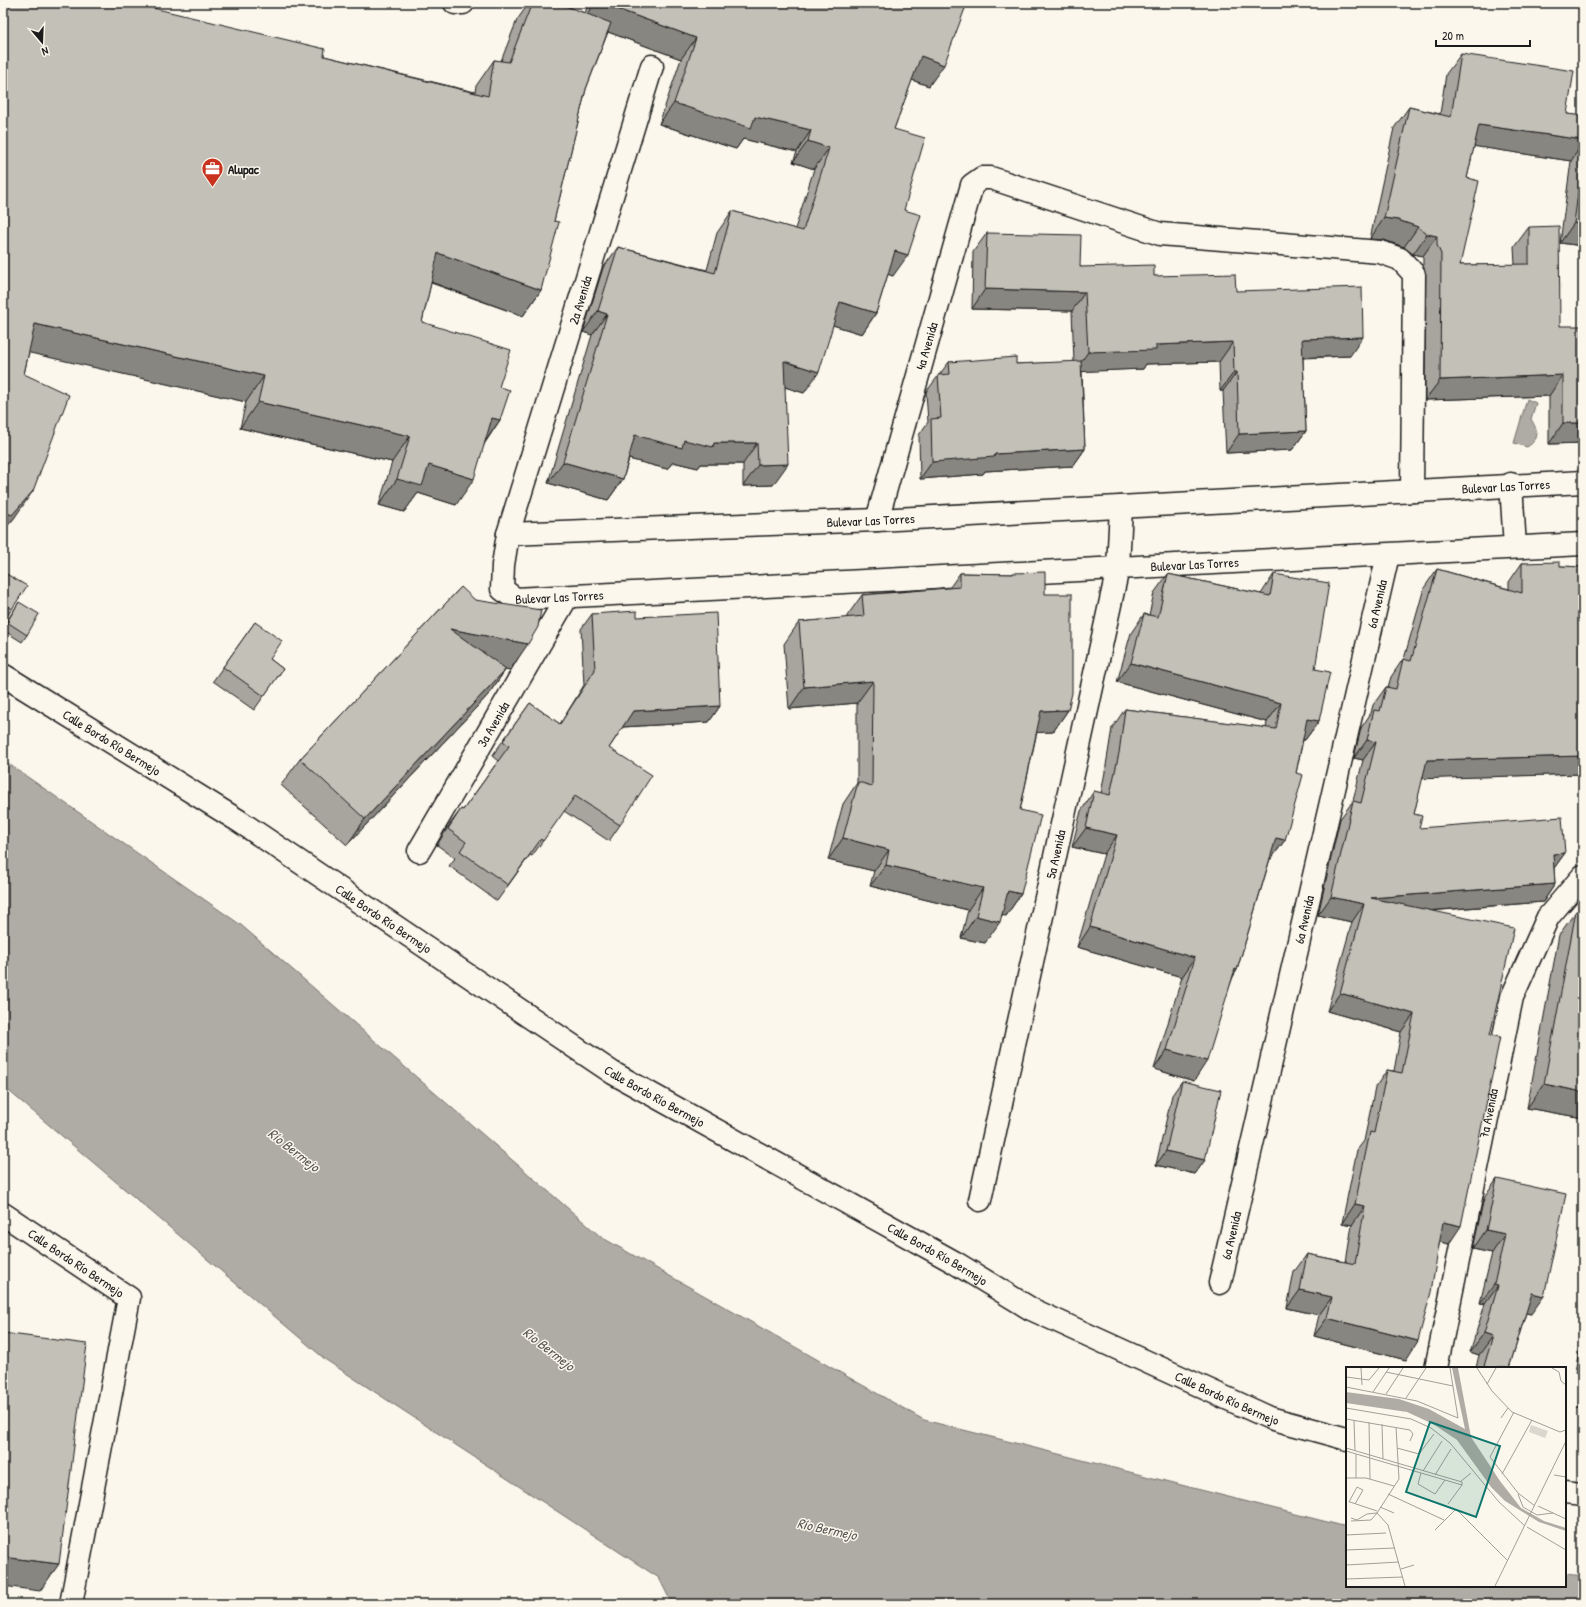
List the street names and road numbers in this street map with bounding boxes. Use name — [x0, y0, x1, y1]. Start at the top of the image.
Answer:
street label: 2a Avenida — [564, 274, 596, 326]
street label: 4a Avenida — [911, 320, 942, 372]
street label: Bulevar Las Torres — [1461, 475, 1550, 498]
street label: Bulevar Las Torres — [826, 509, 915, 531]
street label: Bulevar Las Torres — [1150, 553, 1239, 575]
street label: 6a Avenida — [1362, 578, 1391, 630]
street label: Bulevar Las Torres — [515, 585, 604, 608]
street label: 3a Avenida — [473, 698, 513, 750]
street label: Calle Bordo Río Bermejo — [59, 705, 164, 780]
street label: 5a Avenida — [1041, 828, 1070, 880]
street label: Calle Bordo Río Bermejo — [332, 880, 435, 957]
street label: 6a Avenida — [1290, 894, 1318, 945]
street label: Calle Bordo Río Bermejo — [601, 1061, 708, 1131]
street label: 7a Avenida — [1474, 1087, 1502, 1140]
street label: 6a Avenida — [1217, 1209, 1245, 1261]
street label: Calle Bordo Río Bermejo — [884, 1218, 991, 1289]
street label: Calle Bordo Río Bermejo — [24, 1224, 128, 1301]
street label: Calle Bordo Río Bermejo — [1172, 1367, 1281, 1429]

